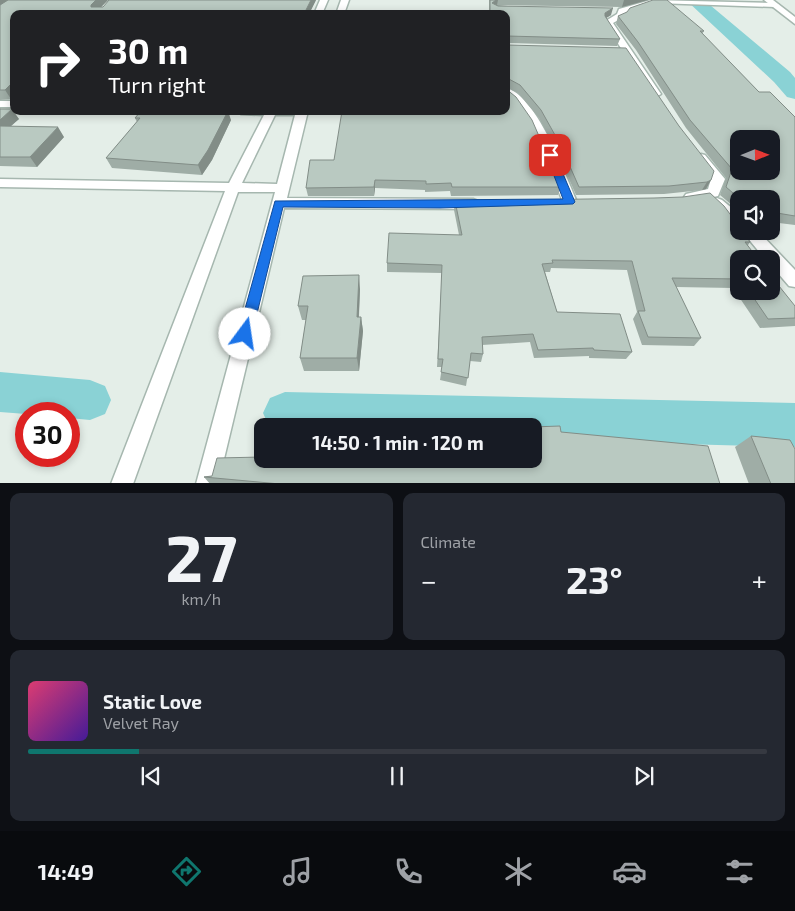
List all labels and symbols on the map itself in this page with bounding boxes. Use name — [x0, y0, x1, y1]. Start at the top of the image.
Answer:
north arrow — [730, 130, 780, 180]
pin — [529, 134, 571, 176]
position arrow — [218, 307, 270, 359]
speed limit sign: 30 — [15, 402, 80, 467]

